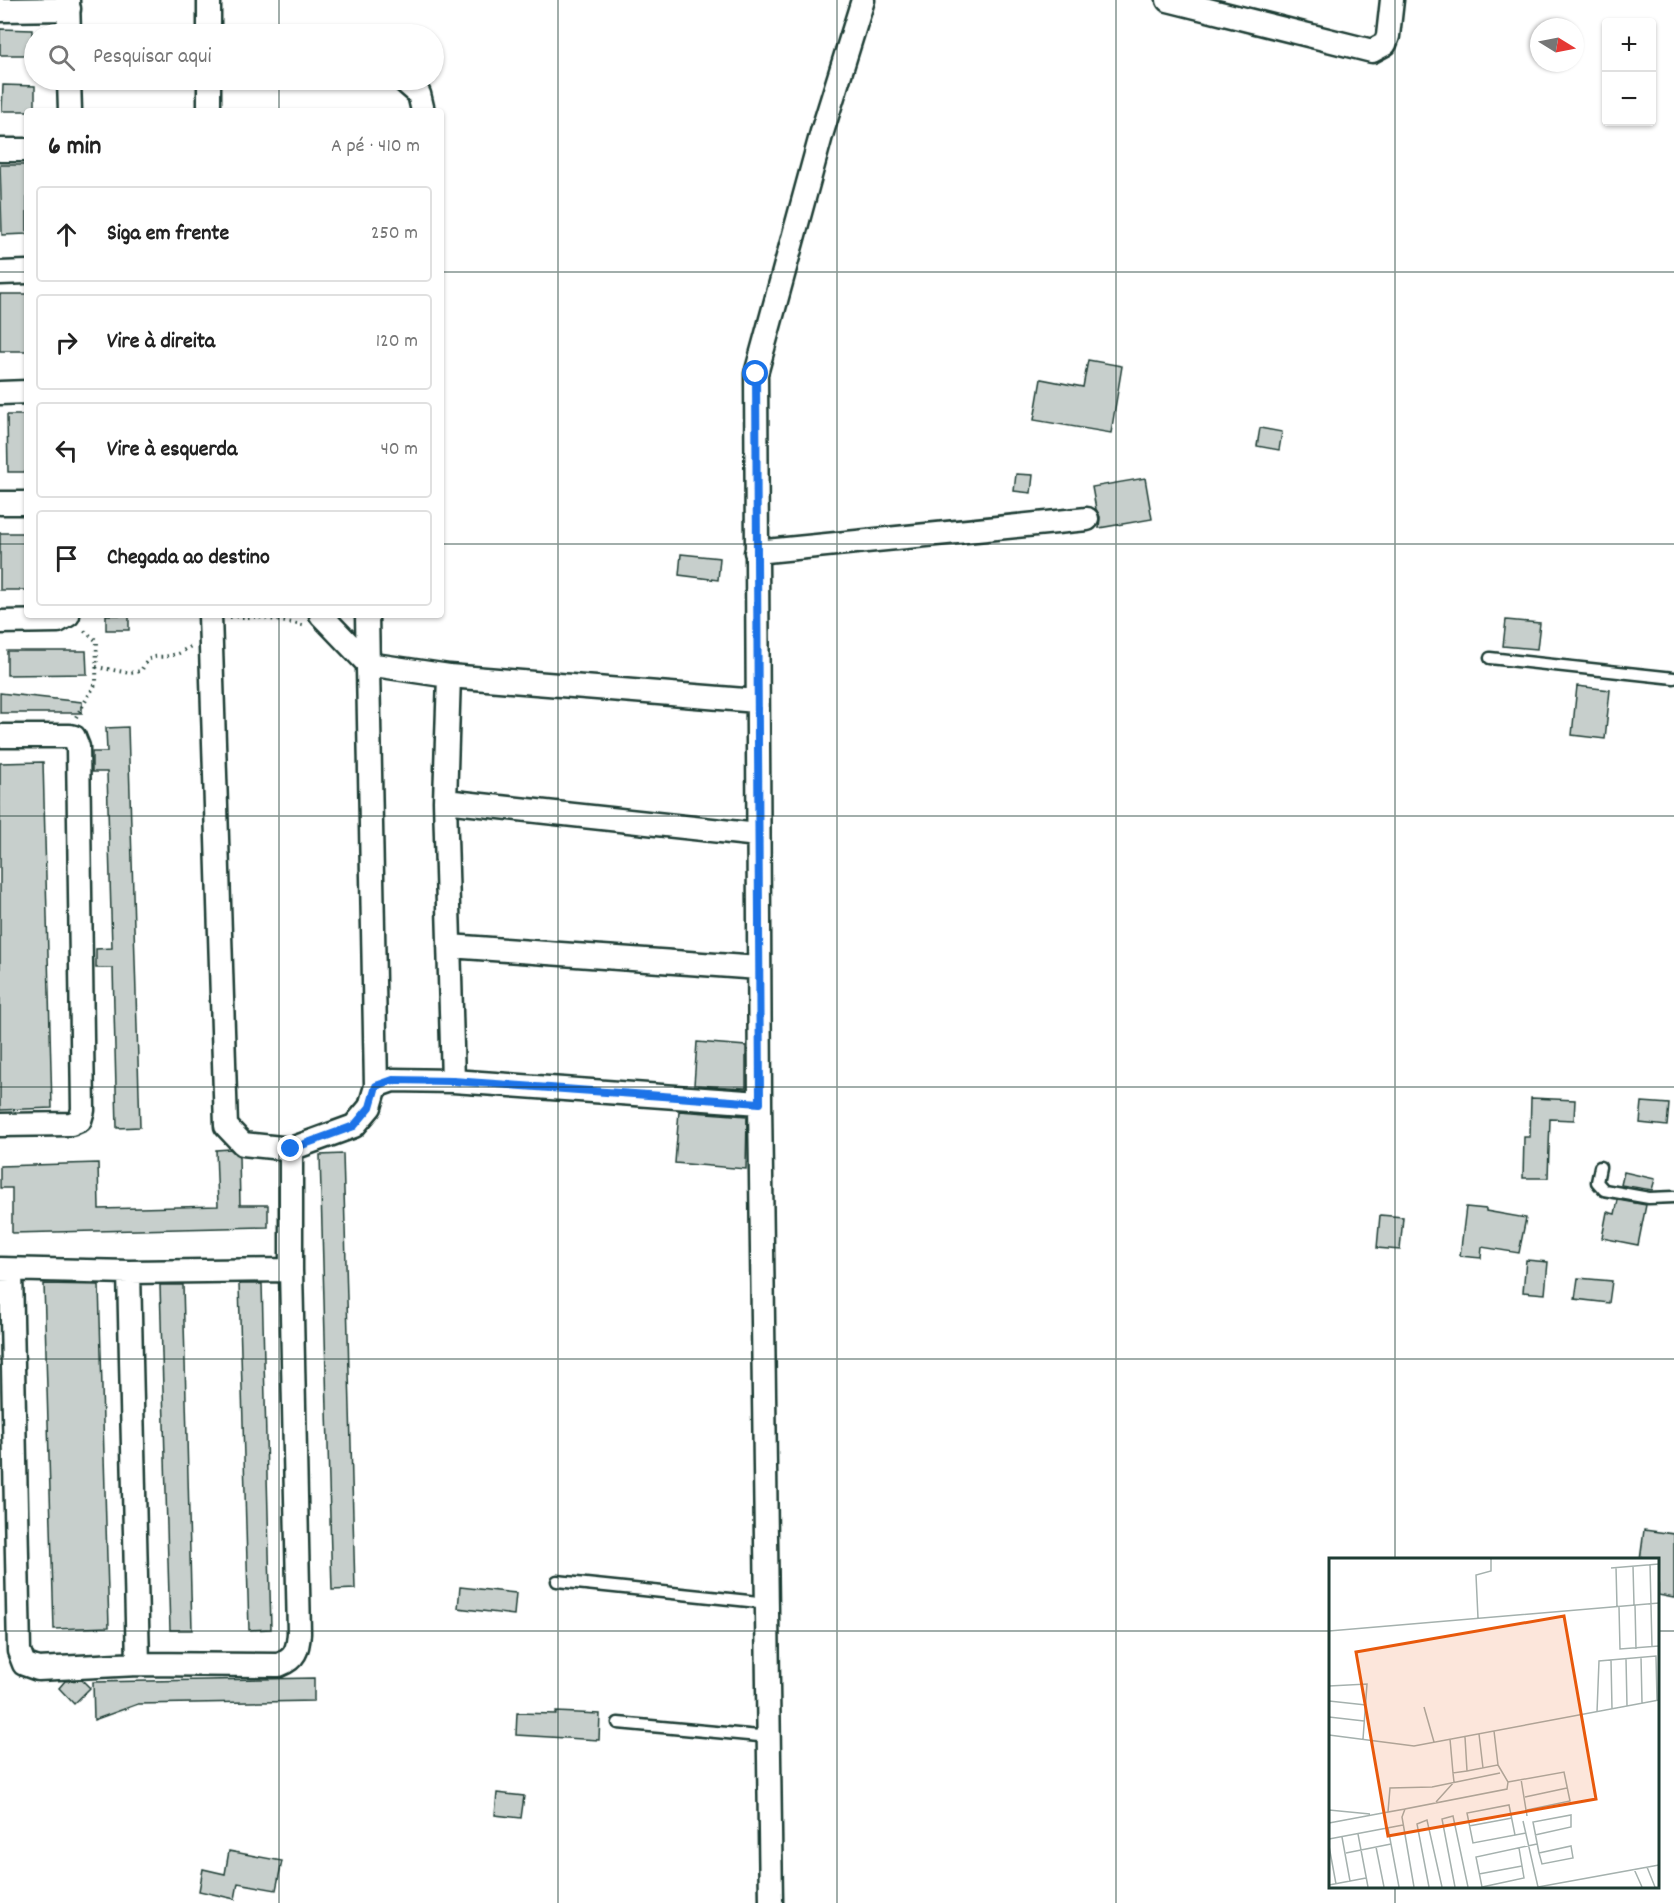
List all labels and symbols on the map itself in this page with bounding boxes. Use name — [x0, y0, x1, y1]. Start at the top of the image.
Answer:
north arrow — [1530, 18, 1584, 72]
route start — [742, 360, 768, 386]
route end — [277, 1135, 303, 1161]
inset map — [1329, 1558, 1659, 1888]

